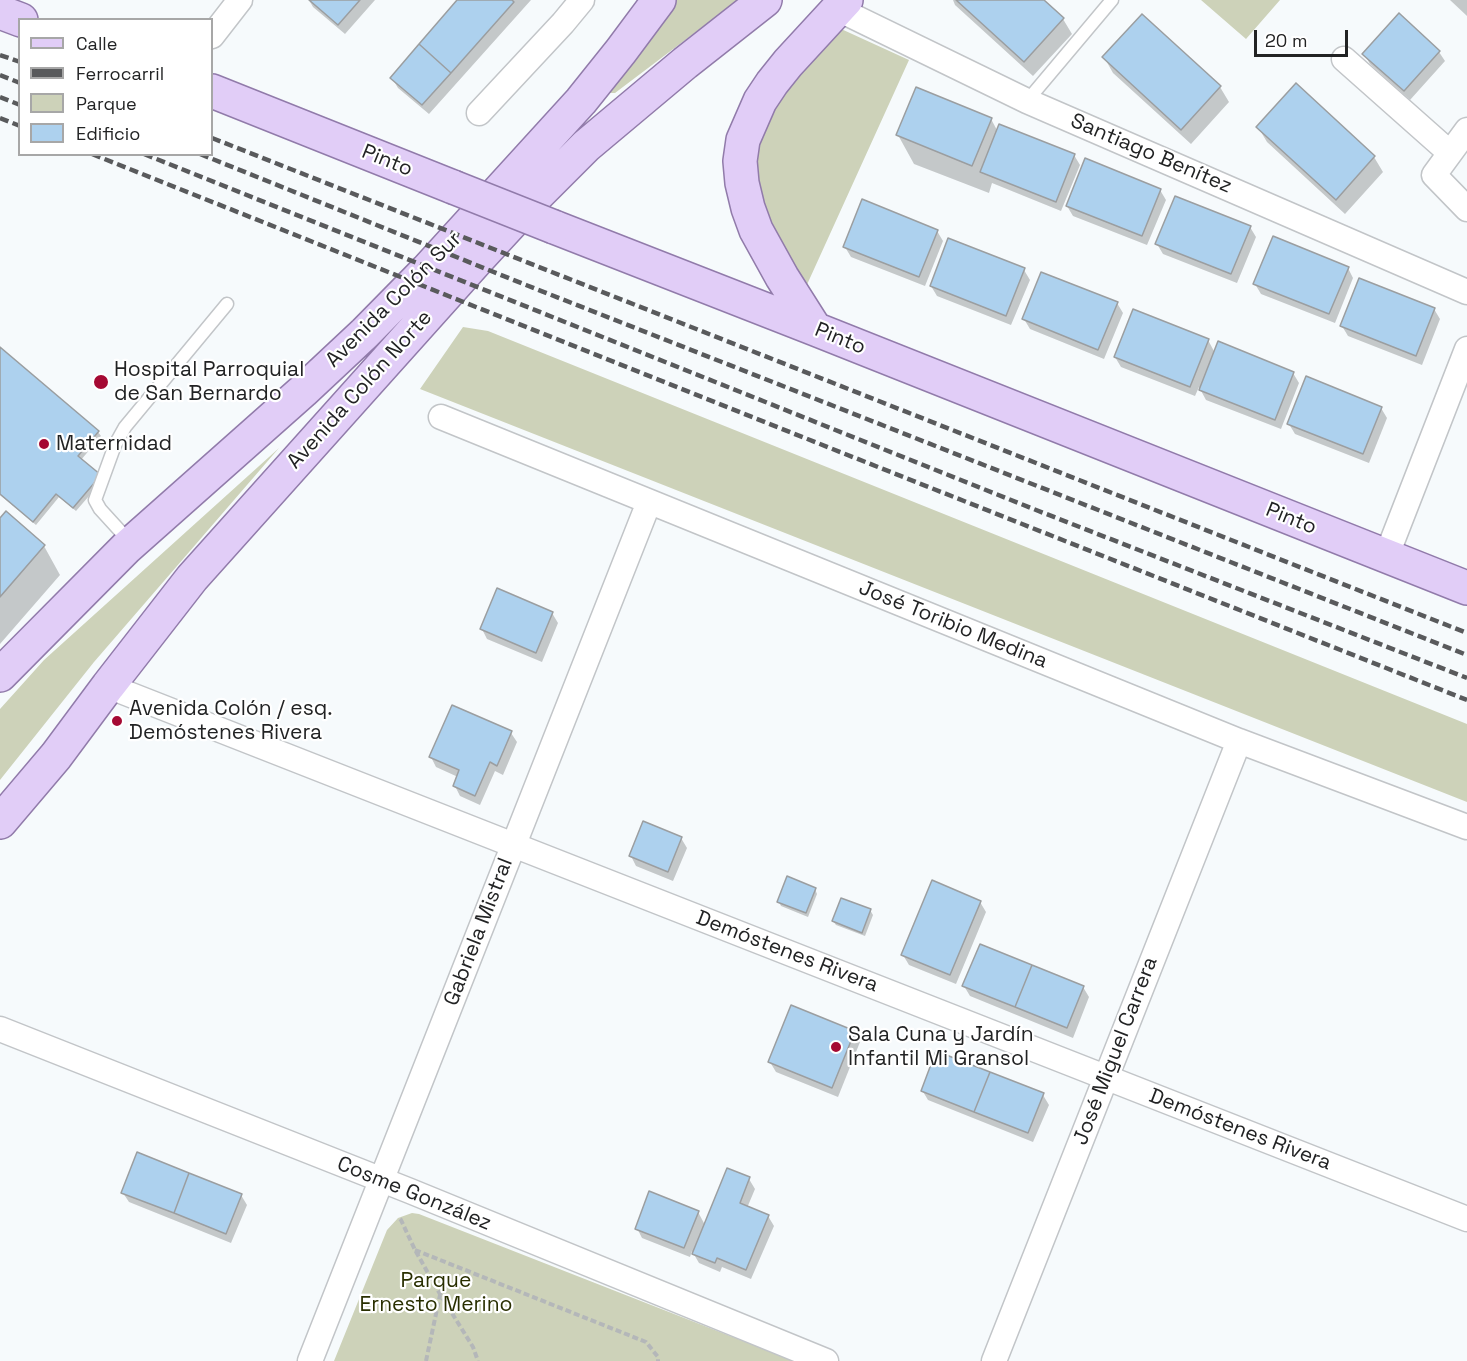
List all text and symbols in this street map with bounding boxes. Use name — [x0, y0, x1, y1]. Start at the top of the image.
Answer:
legend — [18, 18, 213, 156]
scale bar — [1257, 18, 1352, 56]
text: 20 m — [1265, 29, 1308, 52]
text: Calle — [76, 32, 117, 55]
text: Ferrocarril — [76, 62, 164, 85]
text: Parque — [76, 92, 137, 115]
street label: Santiago Benítez — [1067, 109, 1235, 199]
text: Edificio — [76, 122, 140, 145]
street label: Pinto — [358, 139, 416, 183]
street label: Avenida Colón Sur — [321, 227, 467, 373]
street label: Avenida Colón Norte — [282, 306, 438, 474]
street label: Pinto — [811, 317, 869, 361]
place label: Hospital Parroquial de San Bernardo — [114, 357, 304, 407]
marker: Hospital Parroquial de San Bernardo — [92, 373, 110, 391]
place label: Maternidad — [56, 431, 172, 457]
marker: Maternidad — [37, 437, 51, 451]
street label: Pinto — [1262, 497, 1320, 541]
street label: José Toribio Medina — [855, 576, 1051, 674]
place label: Avenida Colón / esq. Demóstenes Rivera — [129, 696, 333, 746]
marker: Avenida Colón / esq. Demóstenes Rivera — [110, 714, 124, 728]
street label: Gabriela Mistral — [439, 855, 519, 1009]
street label: Demóstenes Rivera — [692, 906, 882, 998]
street label: José Miguel Carrera — [1068, 953, 1164, 1149]
place label: Sala Cuna y Jardín Infantil Mi Gransol — [848, 1022, 1034, 1072]
marker: Sala Cuna y Jardín Infantil Mi Gransol — [829, 1040, 843, 1054]
street label: Demóstenes Rivera — [1145, 1084, 1335, 1176]
street label: Cosme González — [333, 1152, 495, 1236]
park label: Parque Ernesto Merino — [359, 1268, 513, 1318]

